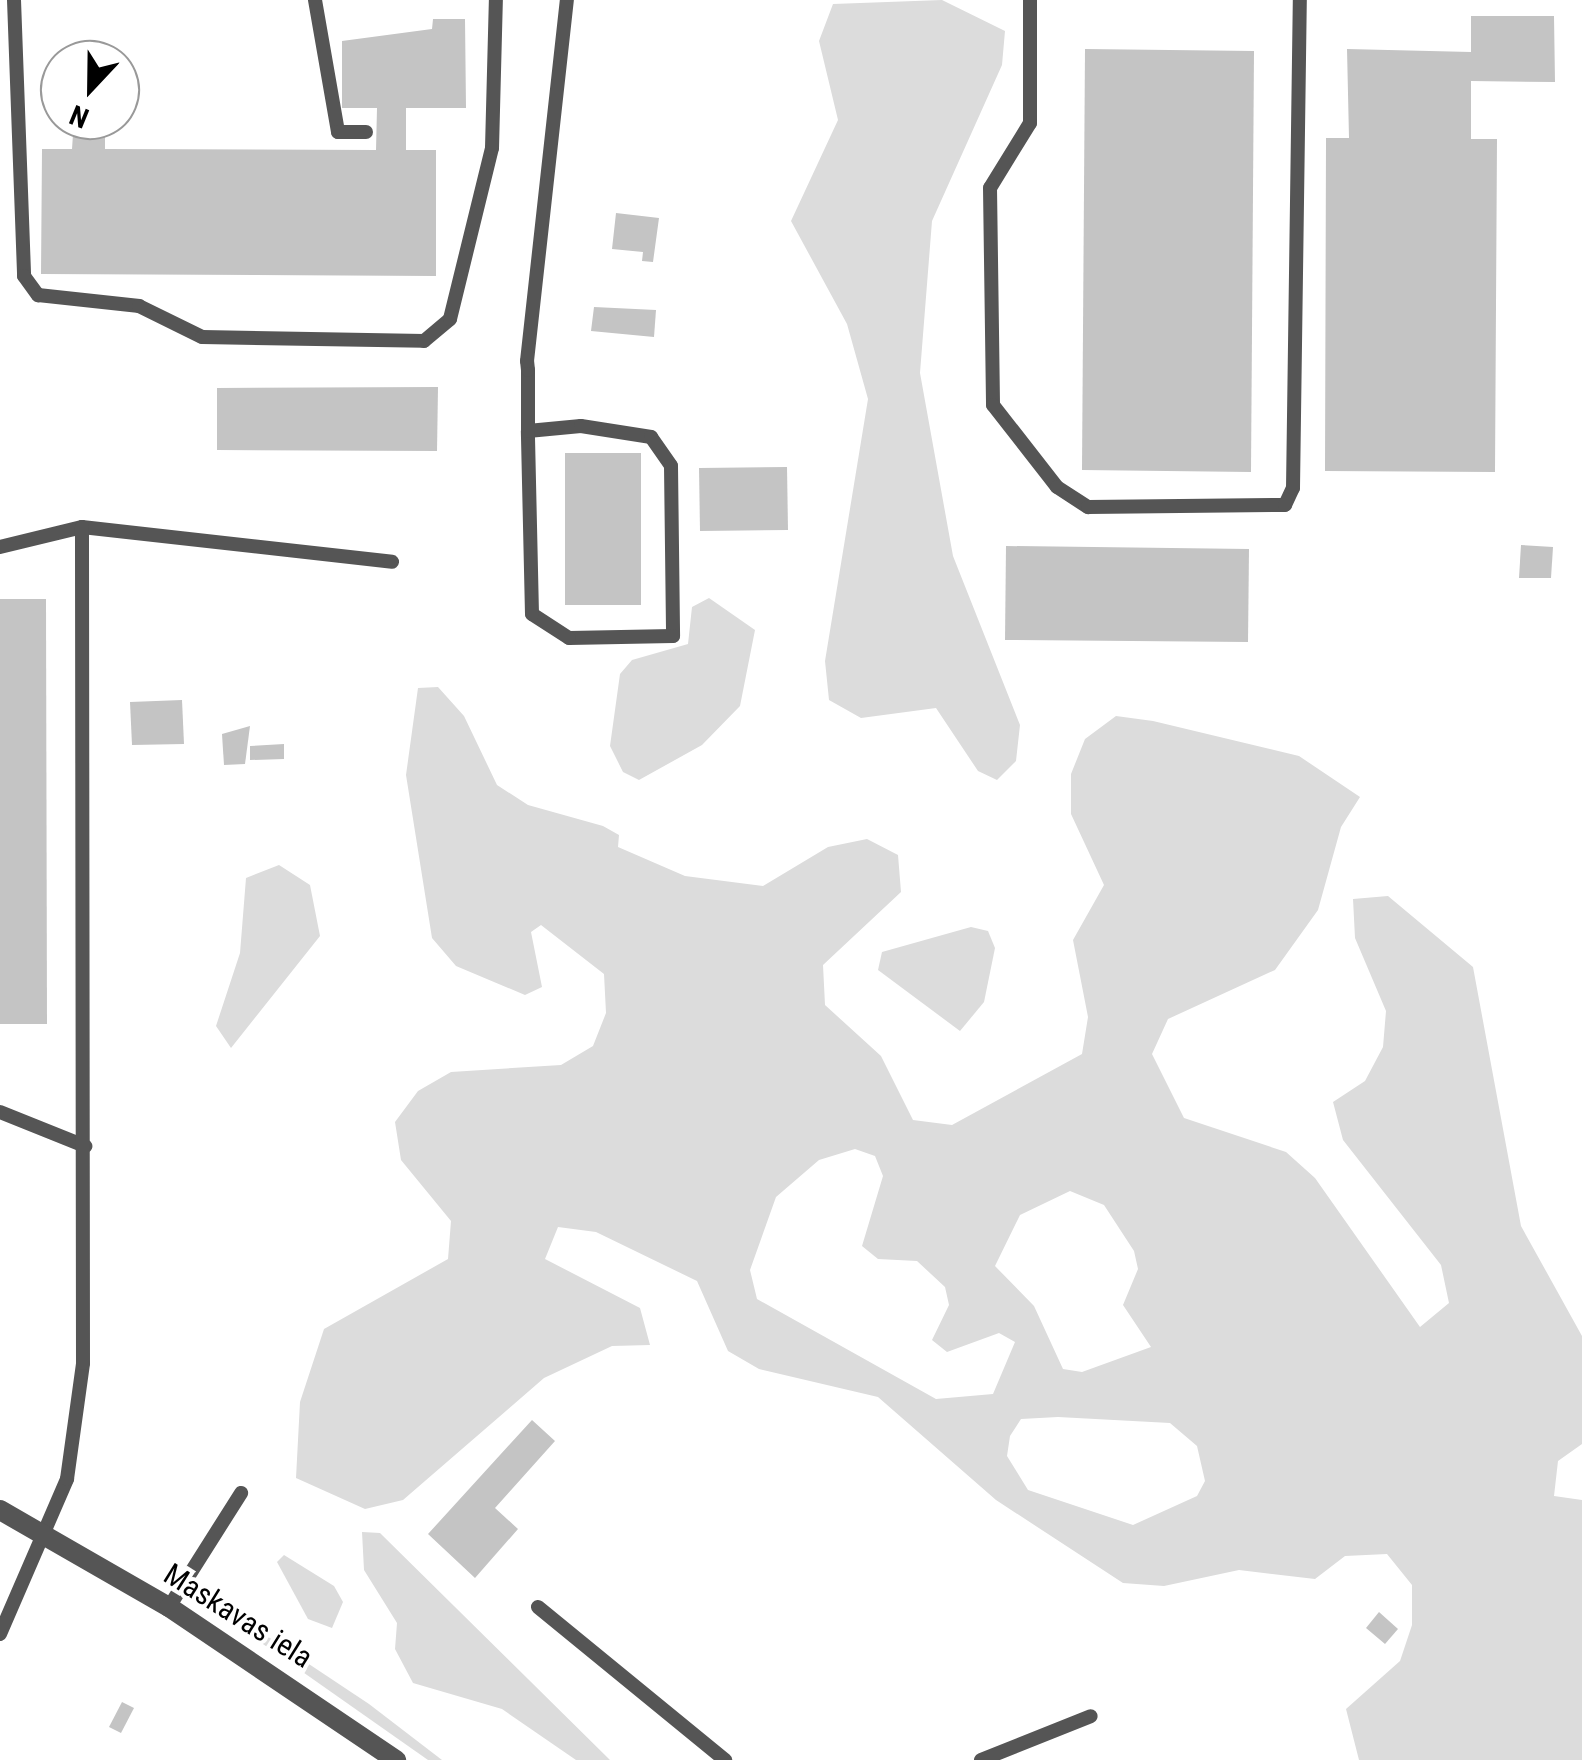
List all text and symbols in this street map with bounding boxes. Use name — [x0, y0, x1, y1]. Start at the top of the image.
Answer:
north arrow — [40, 40, 140, 140]
text: N — [65, 98, 93, 135]
street label: Maskavas iela — [157, 1556, 319, 1676]

